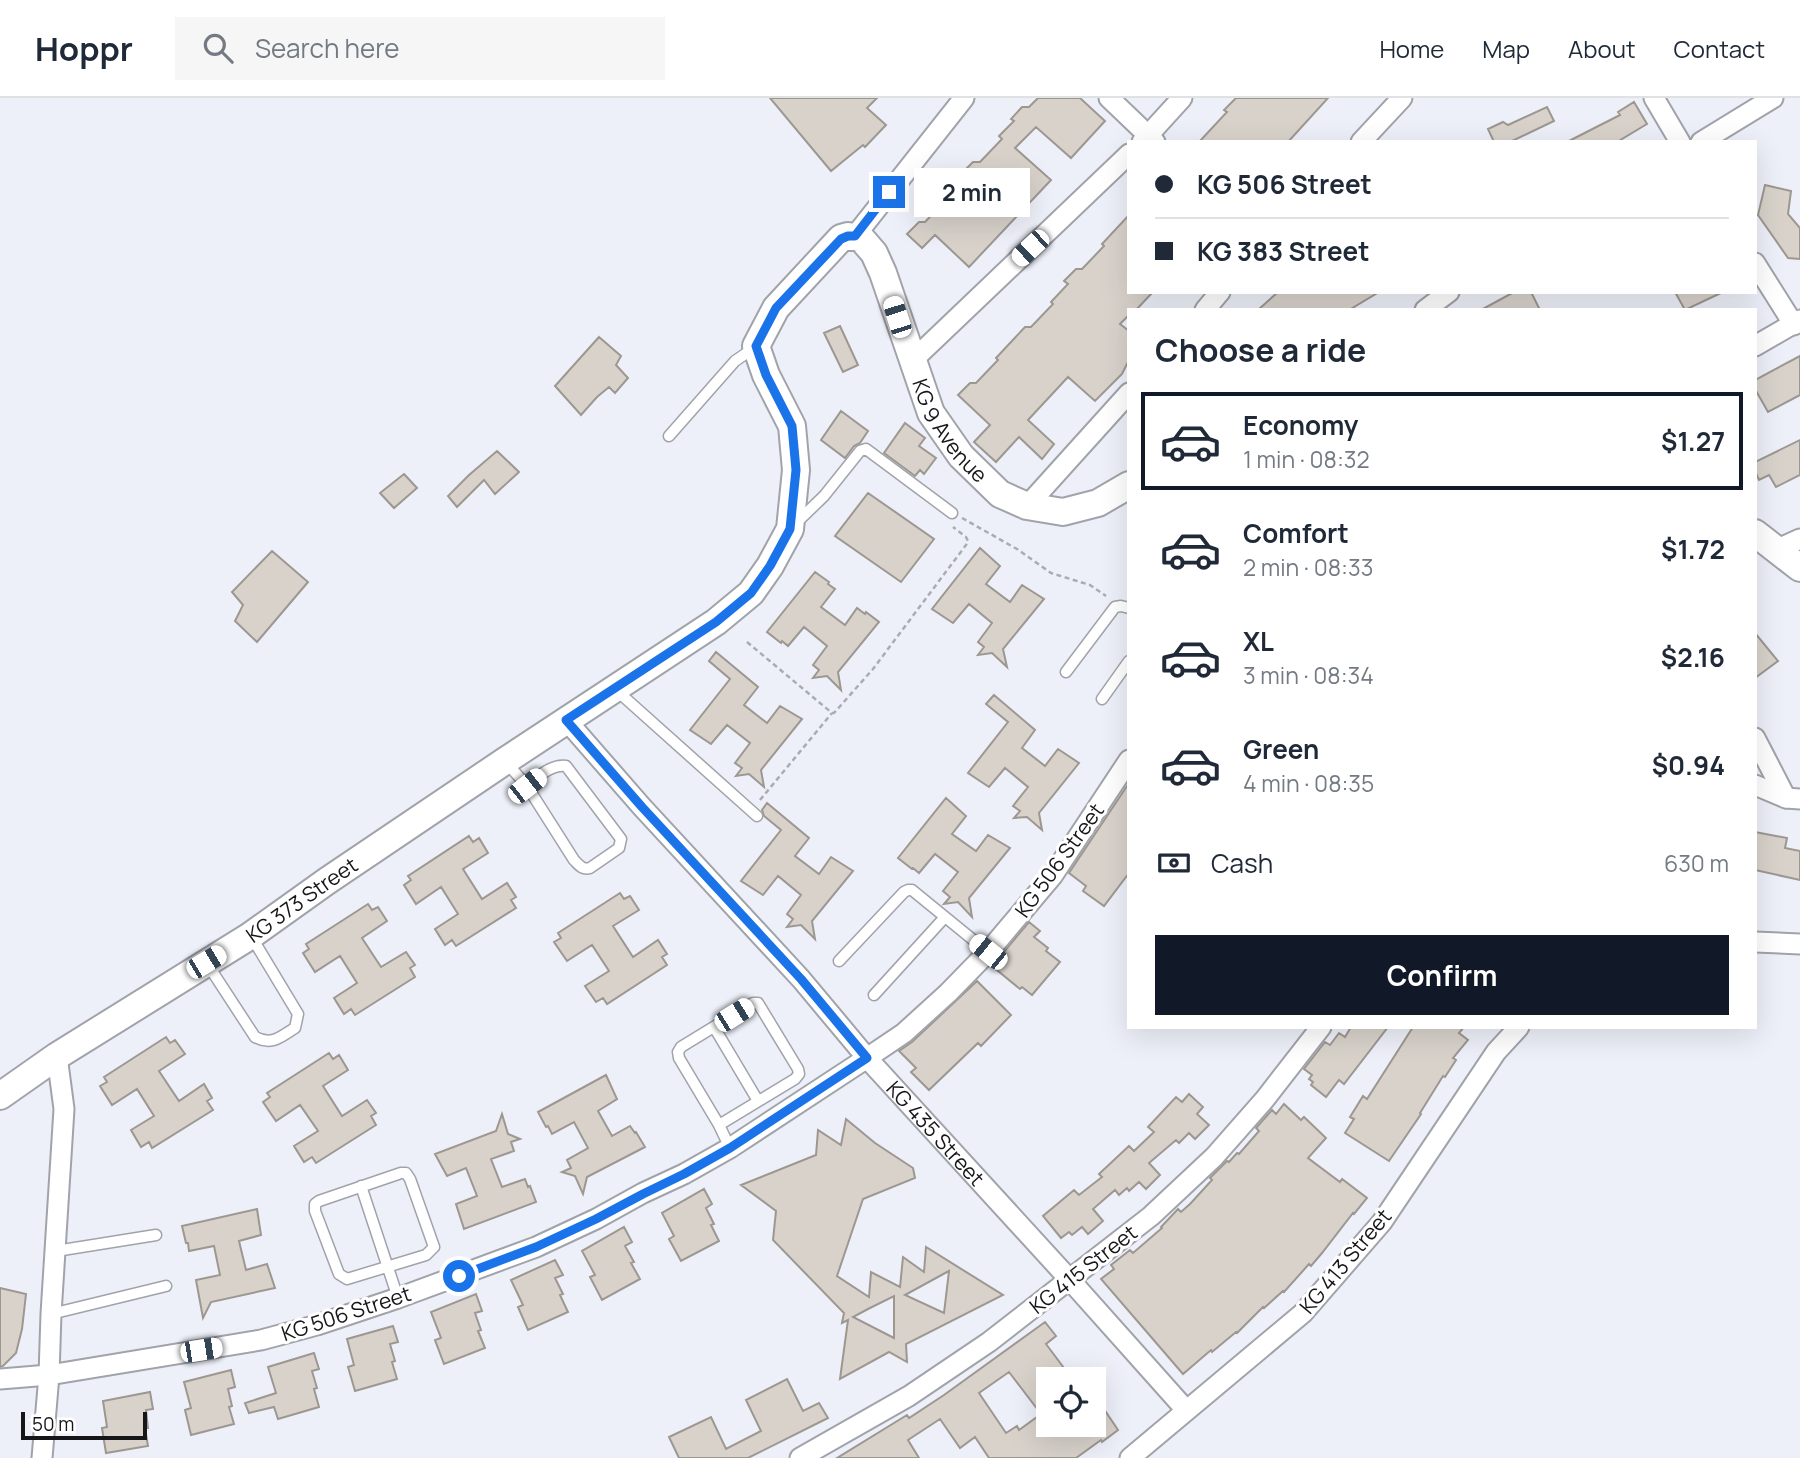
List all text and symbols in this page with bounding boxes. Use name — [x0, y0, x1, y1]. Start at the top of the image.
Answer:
search box — [175, 17, 665, 80]
text: Hoppr — [35, 26, 133, 71]
icon: search — [199, 29, 237, 67]
text: Search here — [255, 30, 400, 66]
text: Home — [1379, 32, 1444, 65]
text: Map — [1482, 32, 1530, 65]
text: About — [1568, 32, 1636, 65]
text: Contact — [1674, 32, 1765, 65]
text: KG 506 Street — [1197, 166, 1372, 202]
callout: 2 min — [914, 168, 1029, 217]
route end — [873, 176, 905, 208]
text: 2 min — [942, 176, 1002, 208]
car — [1008, 226, 1053, 270]
text: KG 383 Street — [1197, 233, 1369, 269]
car — [881, 294, 914, 340]
text: Choose a ride — [1155, 328, 1366, 372]
street label: KG 9 Avenue — [906, 375, 994, 488]
text: Economy — [1243, 407, 1358, 443]
icon: car — [1159, 410, 1222, 473]
text: $1.27 — [1661, 423, 1725, 459]
text: 1 min · 08:32 — [1243, 443, 1370, 475]
text: Comfort — [1243, 515, 1349, 551]
icon: car — [1159, 518, 1222, 581]
text: $1.72 — [1661, 531, 1725, 567]
text: 2 min · 08:33 — [1243, 551, 1373, 583]
text: XL — [1243, 623, 1274, 659]
icon: car — [1159, 626, 1222, 689]
text: $2.16 — [1661, 639, 1725, 675]
text: 3 min · 08:34 — [1243, 659, 1374, 691]
text: Green — [1243, 731, 1319, 767]
icon: car — [1159, 734, 1222, 797]
text: $0.94 — [1652, 747, 1725, 783]
car — [504, 765, 551, 807]
text: 4 min · 08:35 — [1243, 767, 1374, 799]
street label: KG 506 Street — [1008, 797, 1110, 923]
icon: cash — [1155, 844, 1193, 882]
text: Cash — [1211, 845, 1273, 881]
text: 630 m — [1664, 847, 1729, 879]
street label: KG 373 Street — [240, 851, 363, 949]
car — [966, 931, 1011, 973]
button: Confirm — [1155, 935, 1729, 1015]
car — [183, 942, 230, 982]
car — [711, 995, 758, 1035]
street label: KG 435 Street — [880, 1075, 991, 1192]
street label: KG 413 Street — [1293, 1203, 1397, 1319]
street label: KG 415 Street — [1023, 1218, 1143, 1320]
route start — [443, 1260, 475, 1292]
street label: KG 506 Street — [278, 1279, 414, 1347]
car — [179, 1336, 224, 1364]
map controls — [1036, 1367, 1106, 1437]
button: locate — [1036, 1367, 1106, 1437]
scale bar — [21, 1409, 147, 1441]
text: 50 m — [32, 1411, 74, 1437]

